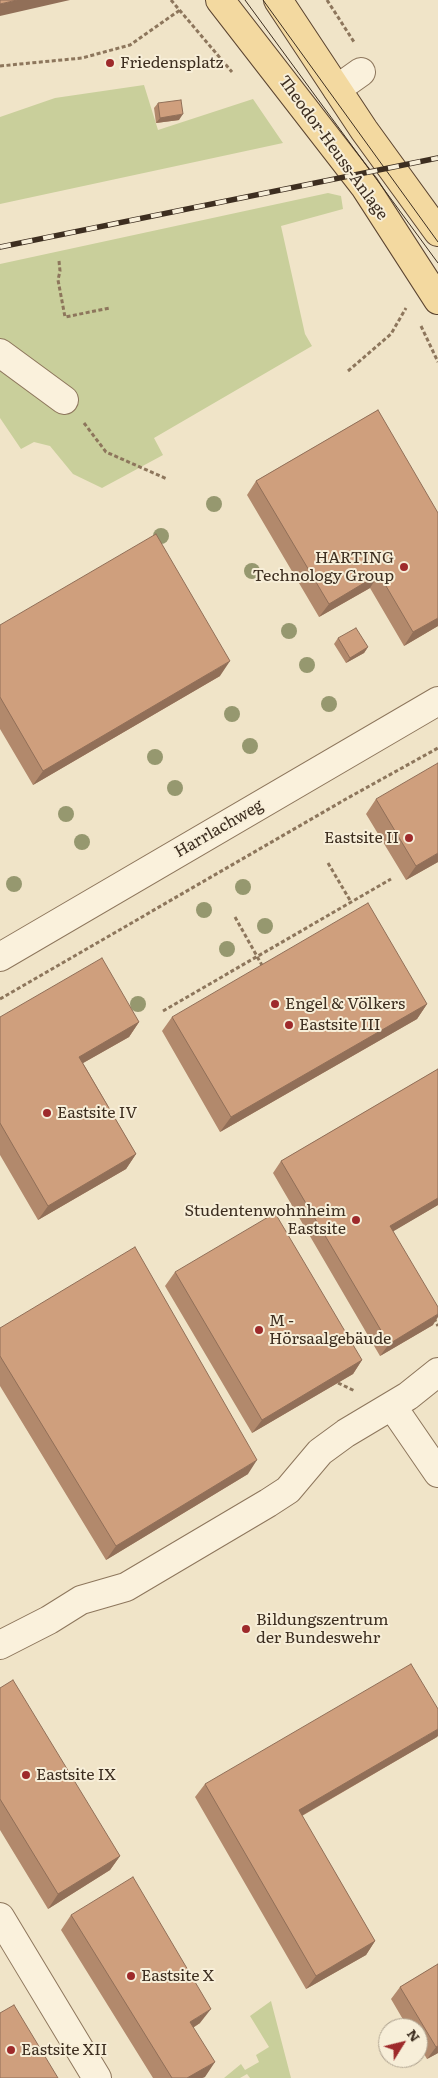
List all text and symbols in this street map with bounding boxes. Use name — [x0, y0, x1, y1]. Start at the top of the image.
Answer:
place label: Friedensplatz — [120, 53, 224, 73]
marker: Friedensplatz — [104, 57, 116, 69]
street label: Theodor-Heuss-Anlage — [274, 72, 392, 224]
place label: HARTING Technology Group — [252, 548, 394, 586]
marker: HARTING Technology Group — [398, 561, 410, 573]
street label: Harrlachweg — [171, 796, 267, 862]
place label: Eastsite II — [324, 828, 399, 848]
marker: Eastsite II — [403, 832, 415, 844]
place label: Engel & Völkers — [285, 994, 405, 1014]
marker: Engel & Völkers — [269, 998, 281, 1010]
place label: Eastsite III — [299, 1015, 380, 1035]
marker: Eastsite III — [283, 1019, 295, 1031]
place label: Eastsite IV — [57, 1103, 137, 1123]
marker: Eastsite IV — [41, 1107, 53, 1119]
place label: Studentenwohnheim Eastsite — [184, 1201, 346, 1239]
marker: Studentenwohnheim Eastsite — [350, 1214, 362, 1226]
place label: M - Hörsaalgebäude — [269, 1311, 391, 1349]
marker: M - Hörsaalgebäude — [253, 1324, 265, 1336]
place label: Bildungszentrum der Bundeswehr — [256, 1610, 389, 1648]
marker: Bildungszentrum der Bundeswehr — [240, 1623, 252, 1635]
place label: Eastsite IX — [36, 1765, 116, 1785]
marker: Eastsite IX — [20, 1769, 32, 1781]
place label: Eastsite X — [141, 1966, 214, 1986]
marker: Eastsite X — [125, 1970, 137, 1982]
north arrow — [378, 2018, 428, 2068]
text: N — [403, 2024, 426, 2045]
place label: Eastsite XII — [21, 2040, 107, 2060]
marker: Eastsite XII — [5, 2044, 17, 2056]

